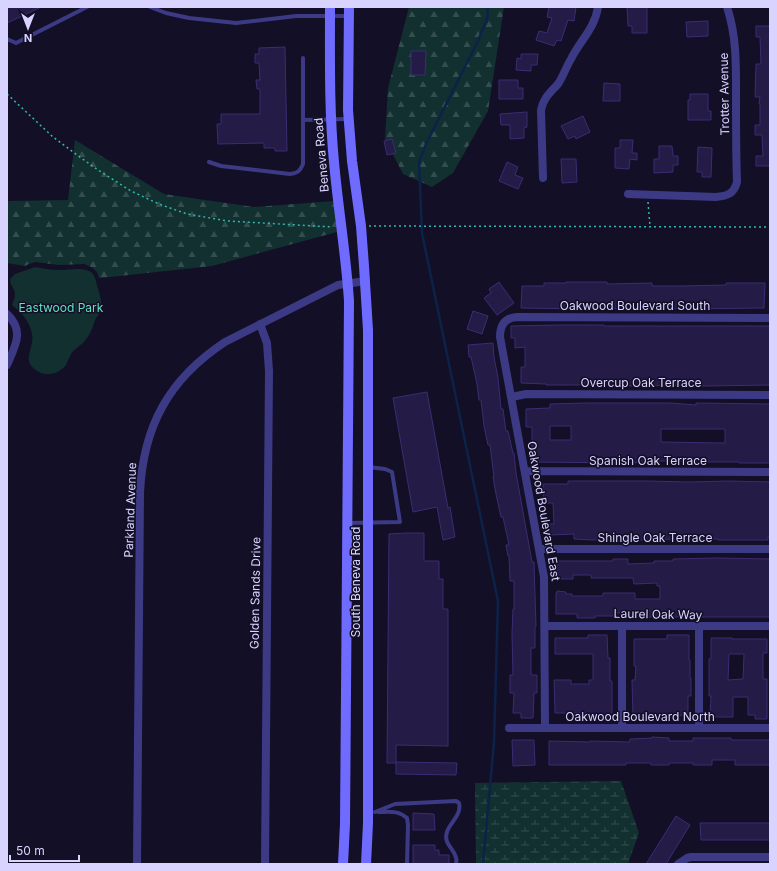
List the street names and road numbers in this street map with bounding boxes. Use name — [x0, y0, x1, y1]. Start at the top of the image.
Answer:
street label: Trotter Avenue — [716, 52, 732, 136]
street label: Beneva Road — [310, 117, 332, 193]
street label: Oakwood Boulevard South — [560, 298, 710, 313]
street label: Overcup Oak Terrace — [580, 375, 702, 390]
street label: Oakwood Boulevard East — [524, 440, 564, 582]
street label: Spanish Oak Terrace — [589, 453, 707, 468]
street label: Parkland Avenue — [121, 462, 139, 558]
street label: South Beneva Road — [348, 527, 363, 637]
street label: Shingle Oak Terrace — [598, 530, 712, 545]
street label: Golden Sands Drive — [247, 537, 263, 649]
street label: Laurel Oak Way — [614, 606, 703, 622]
street label: Oakwood Boulevard North — [565, 709, 715, 724]

